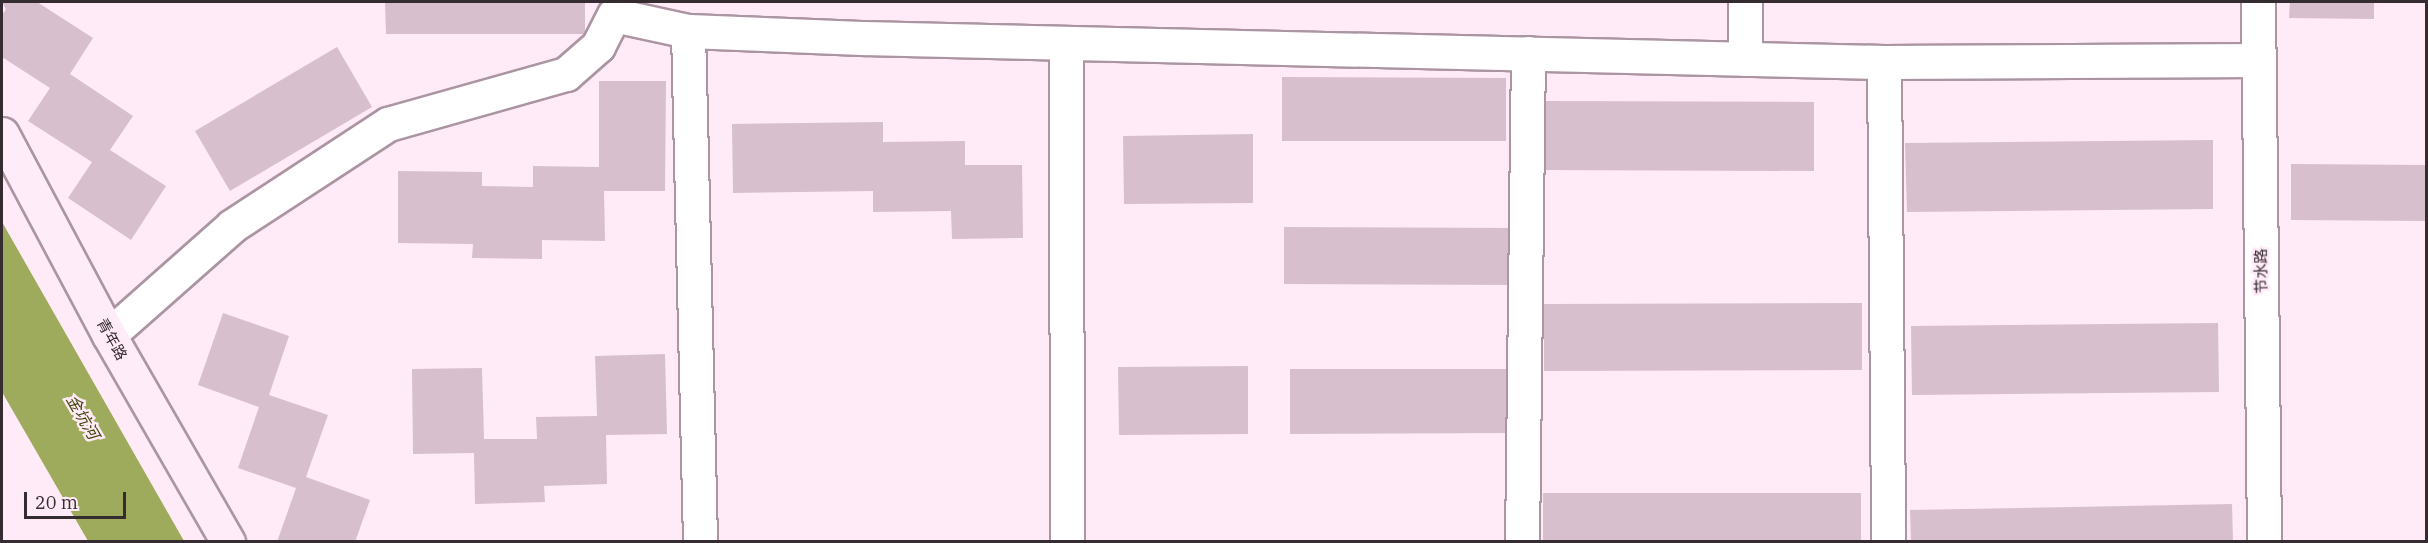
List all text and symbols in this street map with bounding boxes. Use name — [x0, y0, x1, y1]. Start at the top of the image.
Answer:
street label: 节水路 — [2252, 248, 2270, 294]
street label: 青年路 — [93, 315, 131, 363]
water label: 金坑河 — [63, 391, 103, 443]
scale bar — [27, 480, 129, 518]
text: 20 m — [35, 491, 78, 514]

